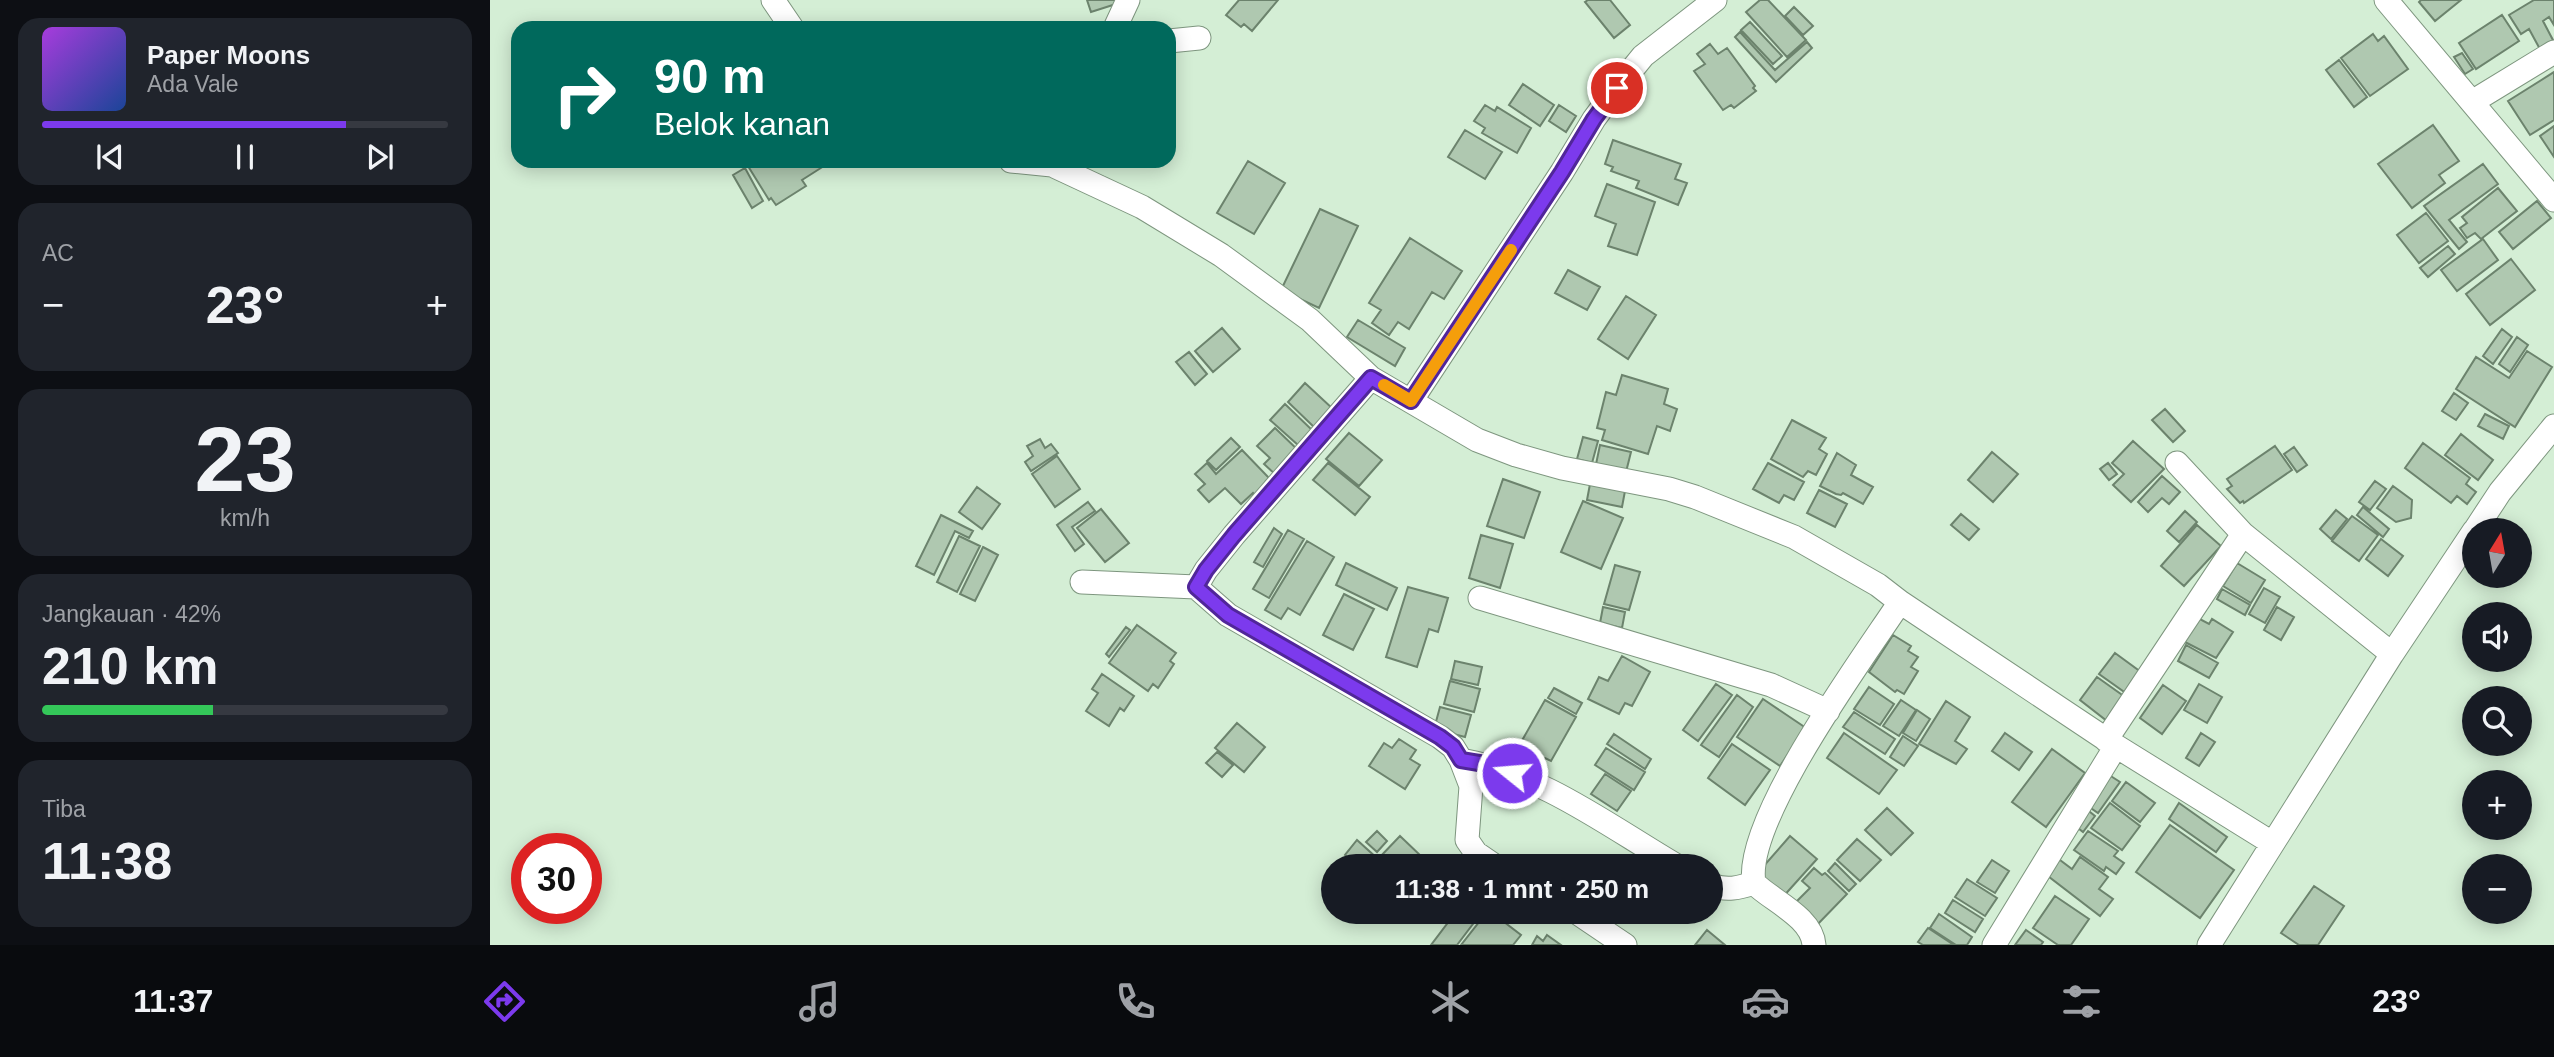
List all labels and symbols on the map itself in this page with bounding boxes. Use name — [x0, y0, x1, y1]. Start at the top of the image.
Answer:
pin — [1587, 58, 1647, 118]
north arrow — [2462, 518, 2532, 588]
position arrow — [1475, 736, 1549, 810]
speed limit sign: 30 — [511, 833, 602, 924]

